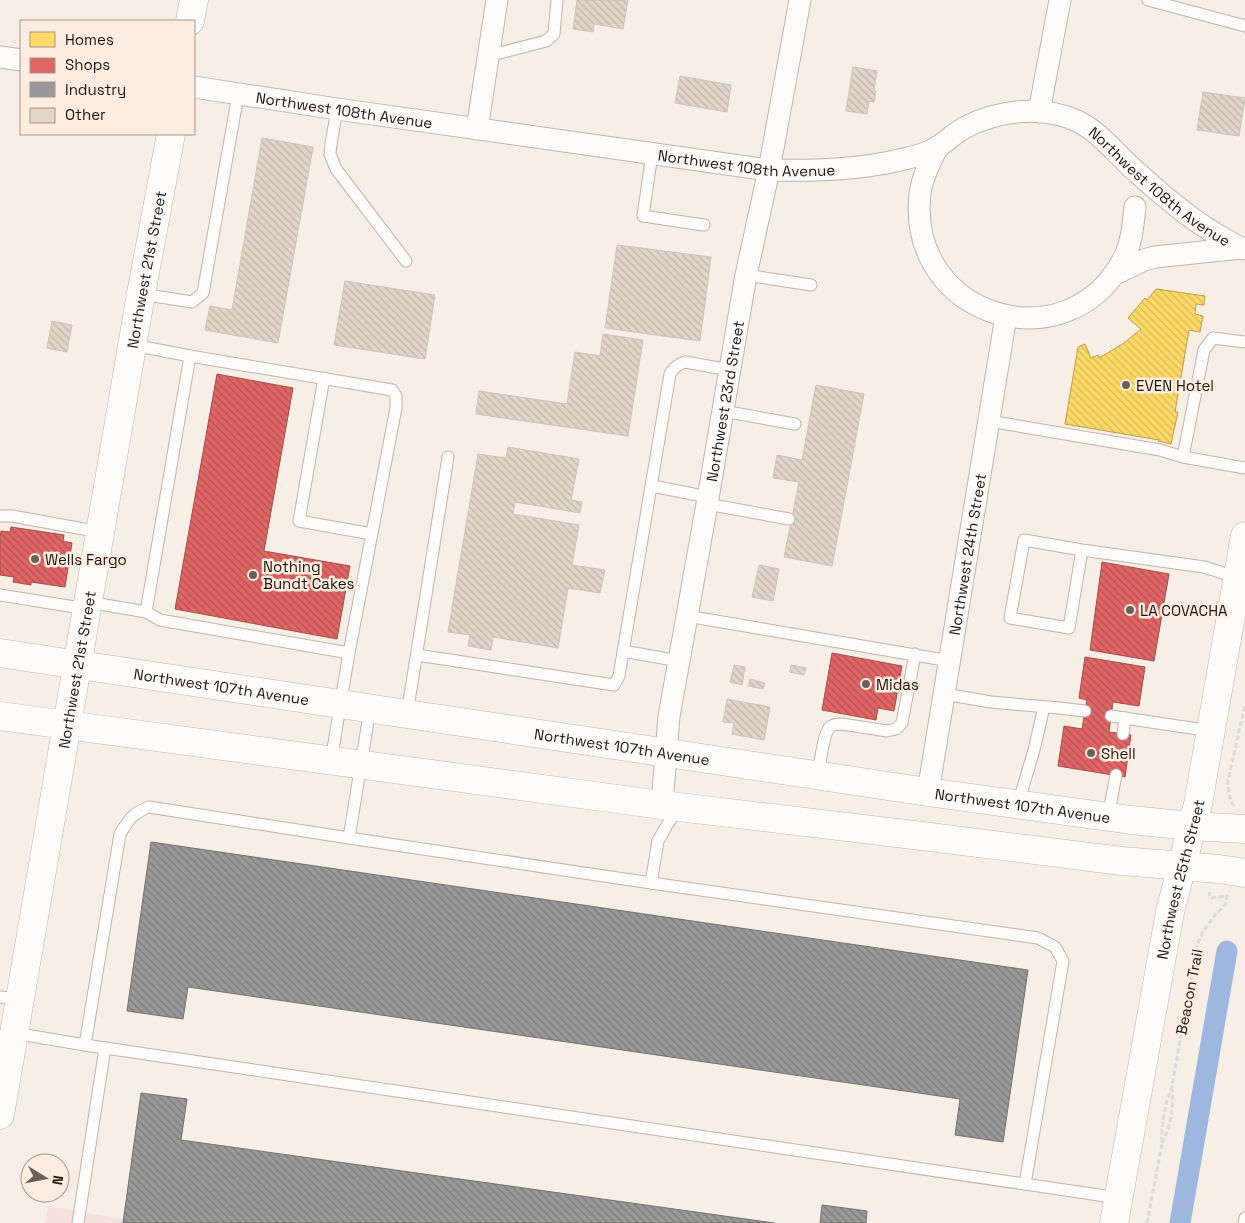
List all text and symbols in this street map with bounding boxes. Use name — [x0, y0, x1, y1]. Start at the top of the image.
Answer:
legend — [20, 20, 195, 135]
text: Homes — [65, 30, 114, 49]
text: Shops — [65, 55, 110, 74]
text: Industry — [65, 80, 126, 99]
street label: Northwest 108th Avenue — [255, 87, 434, 132]
text: Other — [65, 105, 106, 124]
street label: Northwest 108th Avenue — [1085, 122, 1234, 250]
street label: Northwest 108th Avenue — [657, 145, 836, 180]
street label: Northwest 21st Street — [122, 189, 170, 350]
street label: Northwest 23rd Street — [701, 319, 748, 483]
place label: EVEN Hotel — [1136, 376, 1214, 395]
marker: EVEN Hotel — [1120, 379, 1132, 391]
street label: Northwest 24th Street — [944, 472, 990, 637]
place label: Wells Fargo — [45, 550, 127, 569]
marker: Wells Fargo — [29, 553, 41, 565]
place label: Nothing Bundt Cakes — [263, 557, 355, 593]
marker: Nothing Bundt Cakes — [247, 569, 259, 581]
street label: Northwest 21st Street — [54, 589, 99, 750]
place label: LA COVACHA — [1140, 601, 1228, 620]
marker: LA COVACHA — [1124, 604, 1136, 616]
street label: Northwest 107th Avenue — [133, 664, 311, 709]
place label: Midas — [876, 675, 919, 694]
marker: Midas — [860, 678, 872, 690]
street label: Northwest 107th Avenue — [533, 724, 711, 769]
place label: Shell — [1101, 744, 1136, 763]
marker: Shell — [1085, 747, 1097, 759]
street label: Northwest 107th Avenue — [934, 784, 1112, 827]
street label: Northwest 25th Street — [1152, 798, 1208, 961]
street label: Beacon Trail — [1171, 947, 1207, 1037]
north arrow — [20, 1153, 70, 1203]
text: N — [48, 1174, 67, 1186]

